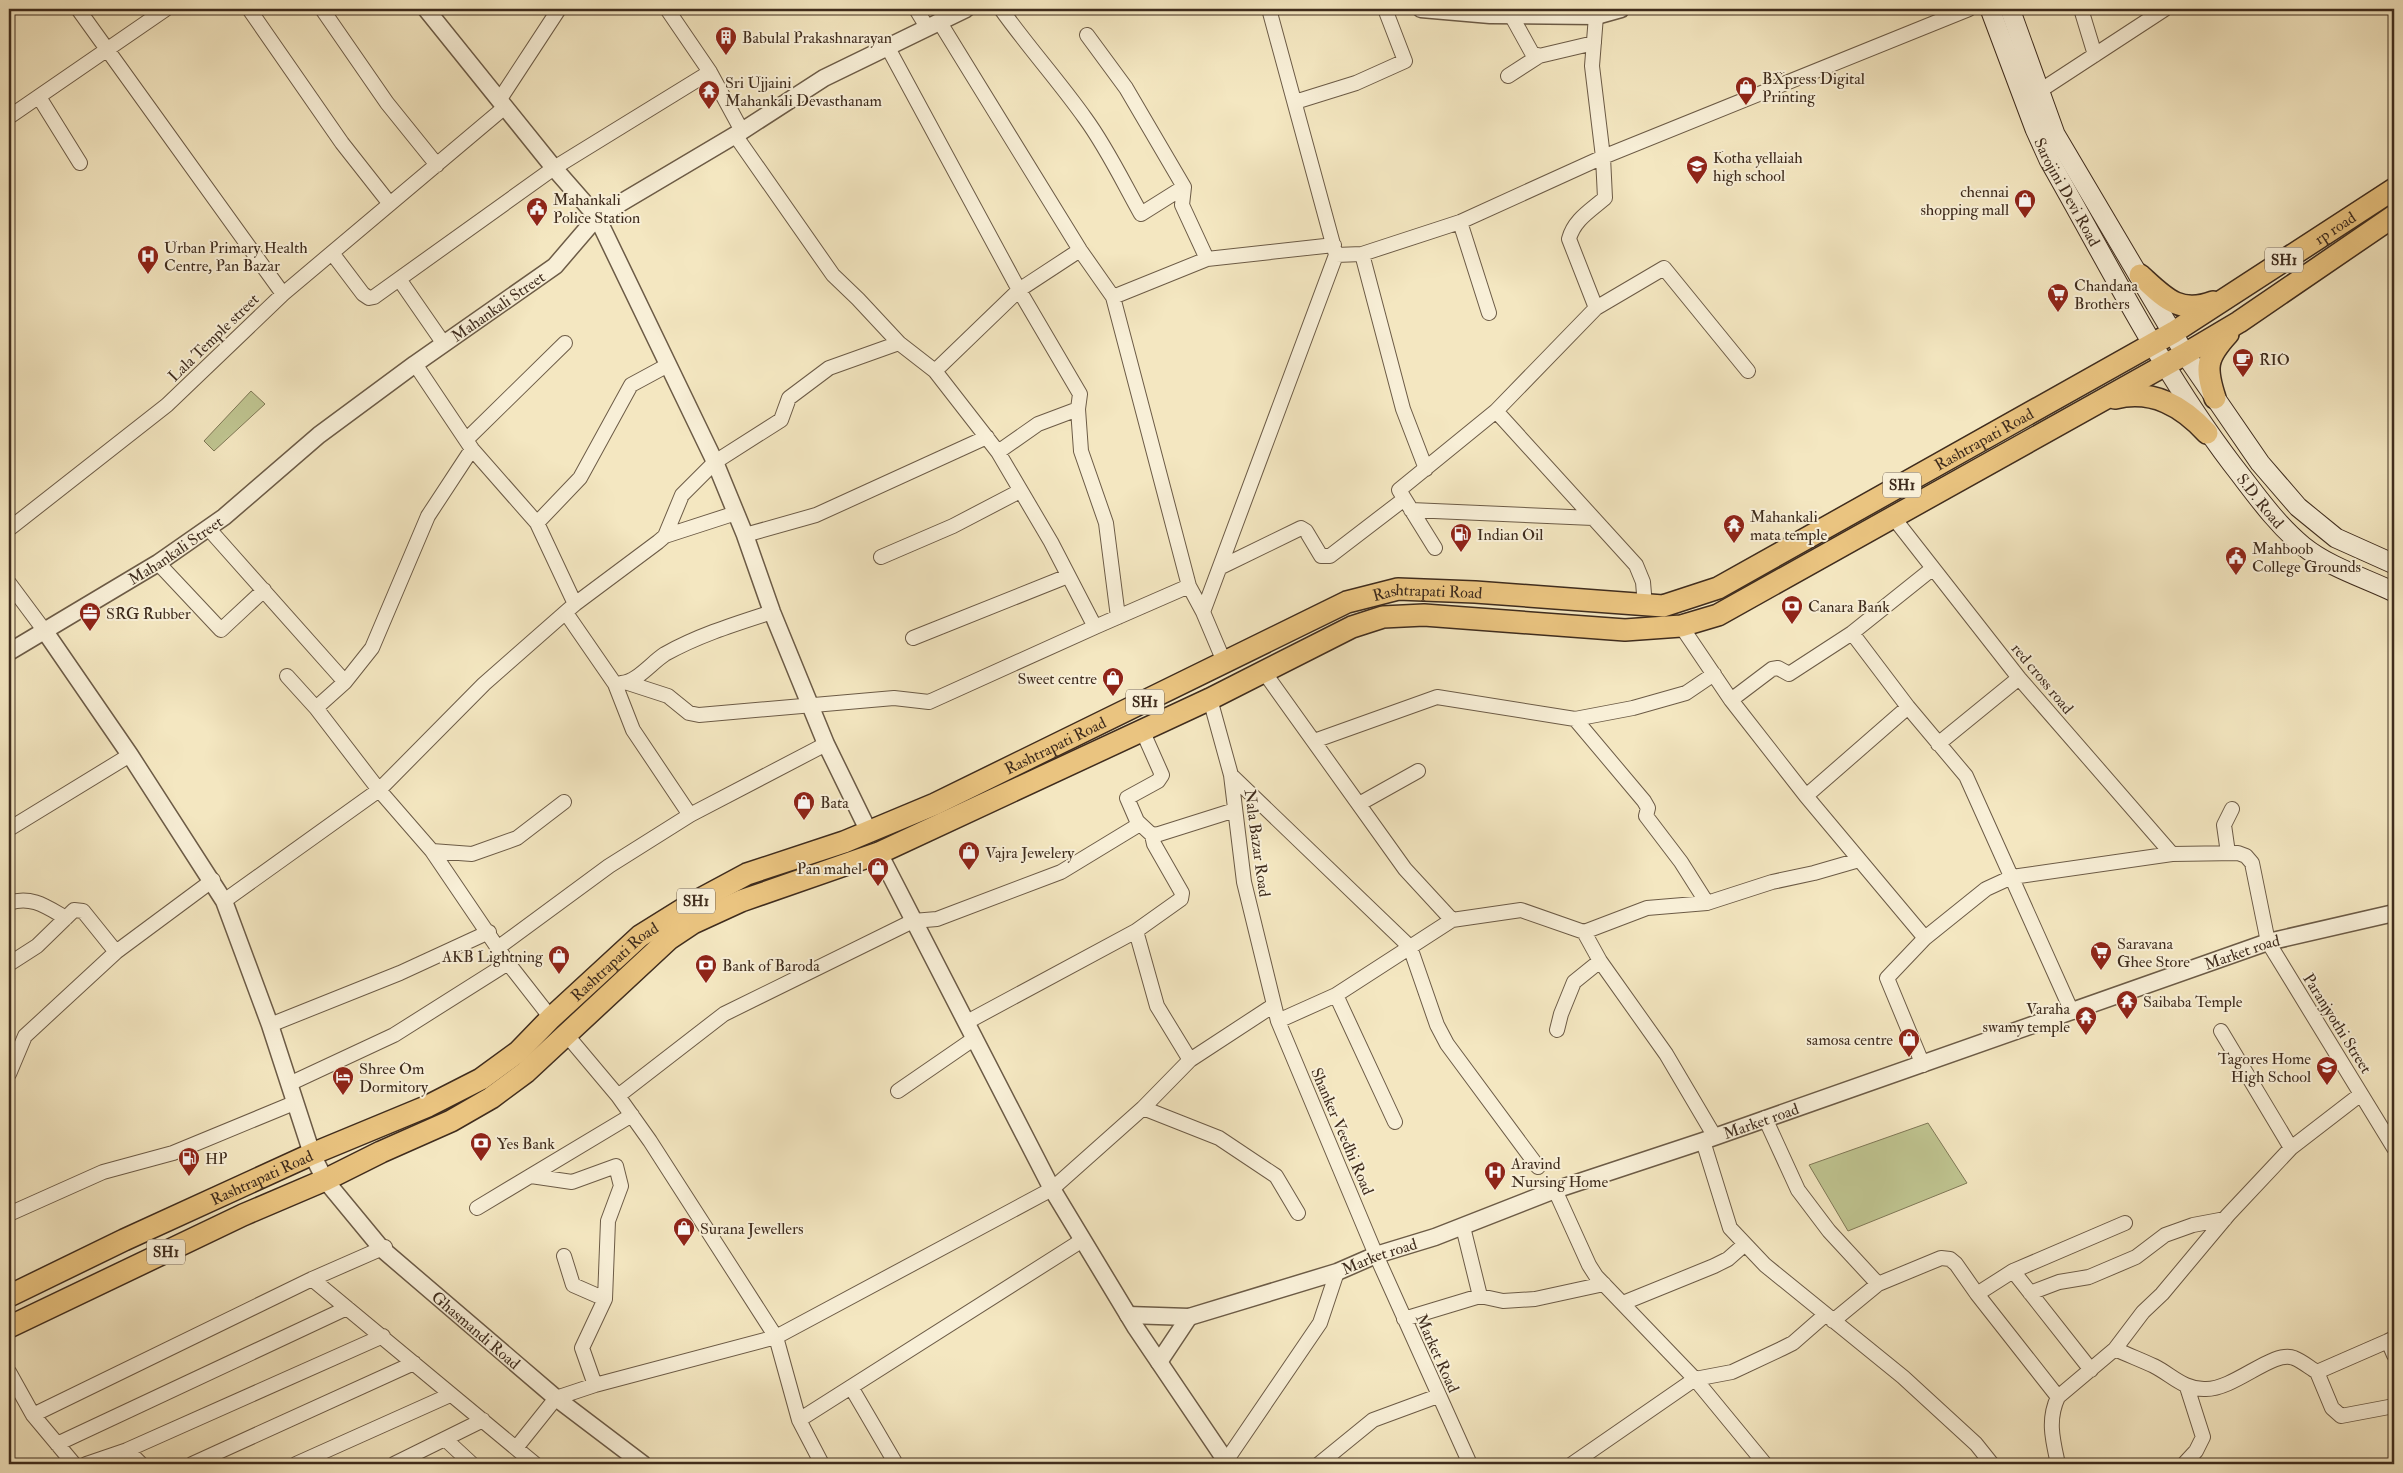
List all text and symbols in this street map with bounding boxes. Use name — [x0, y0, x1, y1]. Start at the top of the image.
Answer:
building icon: Babulal Prakashnarayan — [714, 25, 738, 56]
place label: Babulal Prakashnarayan — [742, 28, 892, 48]
place label: BXpress Digital Printing — [1762, 69, 1865, 107]
place label: Sri Ujjaini Mahankali Devasthanam — [725, 73, 883, 111]
shop icon: BXpress Digital Printing — [1734, 75, 1758, 106]
temple icon: Sri Ujjaini Mahankali Devasthanam — [697, 79, 721, 110]
street label: Sarojini Devi Road — [2029, 135, 2104, 250]
place label: Kotha yellaiah high school — [1713, 148, 1803, 186]
school or university icon: Kotha yellaiah high school — [1685, 154, 1709, 185]
place label: chennai shopping mall — [1920, 182, 2009, 221]
shop icon: chennai shopping mall — [2013, 188, 2037, 219]
place label: Mahankali Police Station — [553, 190, 640, 228]
public building icon: Mahankali Police Station — [525, 196, 549, 227]
street label: rp road — [2311, 207, 2360, 249]
place label: Urban Primary Health Centre, Pan Bazar — [164, 238, 308, 276]
hospital icon: Urban Primary Health Centre, Pan Bazar — [136, 244, 160, 275]
road number: SH1 — [2265, 248, 2303, 272]
street label: Mahankali Street — [448, 267, 549, 346]
place label: Chandana Brothers — [2074, 276, 2139, 314]
supermarket icon: Chandana Brothers — [2046, 282, 2070, 313]
street label: Lala Temple street — [164, 289, 264, 387]
cafe icon: RIO — [2231, 347, 2255, 378]
place label: RIO — [2259, 350, 2290, 370]
street label: Rashtrapati Road — [1931, 404, 2037, 475]
street label: S.D. Road — [2232, 470, 2288, 533]
road number: SH1 — [1883, 472, 1921, 498]
place label: Mahankali mata temple — [1750, 507, 1827, 546]
street label: Mahankali Street — [125, 512, 227, 590]
temple icon: Mahankali mata temple — [1722, 513, 1746, 544]
fuel station icon: Indian Oil — [1449, 522, 1473, 553]
place label: Indian Oil — [1477, 525, 1543, 545]
place label: Mahboob College Grounds — [2252, 539, 2361, 577]
public building icon: Mahboob College Grounds — [2224, 545, 2248, 576]
street label: Rashtrapati Road — [1371, 580, 1483, 606]
bank icon: Canara Bank — [1780, 594, 1804, 625]
place label: Canara Bank — [1808, 597, 1890, 617]
office icon: SRG Rubber — [78, 601, 102, 632]
place label: SRG Rubber — [106, 604, 191, 624]
street label: red cross road — [2007, 639, 2078, 718]
shop icon: Sweet centre — [1101, 666, 1125, 697]
place label: Sweet centre — [1017, 669, 1097, 689]
road number: SH1 — [1126, 690, 1164, 714]
street label: Rashtrapati Road — [1001, 713, 1110, 779]
street label: Nala Bazar Road — [1240, 788, 1274, 898]
shop icon: Bata — [792, 790, 816, 821]
place label: Bata — [820, 793, 849, 813]
shop icon: Vajra Jewelery — [957, 840, 981, 871]
place label: Vajra Jewelery — [985, 843, 1075, 864]
shop icon: Pan mahel — [866, 856, 890, 887]
place label: Pan mahel — [797, 859, 862, 879]
road number: SH1 — [677, 888, 715, 914]
street label: Rashtrapati Road — [567, 918, 662, 1006]
street label: Market road — [2202, 931, 2282, 975]
place label: Saravana Ghee Store — [2117, 934, 2190, 972]
supermarket icon: Saravana Ghee Store — [2089, 940, 2113, 971]
shop icon: AKB Lightning — [547, 944, 571, 975]
place label: AKB Lightning — [441, 947, 544, 967]
bank icon: Bank of Baroda — [694, 953, 718, 984]
place label: Bank of Baroda — [722, 956, 820, 976]
street label: Paranjyothi Street — [2298, 970, 2376, 1077]
temple icon: Saibaba Temple — [2115, 989, 2139, 1020]
place label: Saibaba Temple — [2143, 992, 2243, 1013]
place label: Varaha swamy temple — [1983, 999, 2070, 1038]
temple icon: Varaha swamy temple — [2074, 1005, 2098, 1036]
shop icon: samosa centre — [1897, 1027, 1921, 1058]
place label: samosa centre — [1806, 1030, 1893, 1050]
place label: Tagores Home High School — [2218, 1049, 2311, 1087]
school or university icon: Tagores Home High School — [2315, 1055, 2339, 1086]
place label: Shree Om Dormitory — [359, 1059, 429, 1097]
hotel icon: Shree Om Dormitory — [331, 1065, 355, 1096]
street label: Shanker Veedhi Road — [1306, 1065, 1378, 1198]
street label: Market road — [1721, 1099, 1802, 1144]
bank icon: Yes Bank — [469, 1131, 493, 1162]
place label: Yes Bank — [497, 1134, 555, 1154]
fuel station icon: HP — [177, 1146, 201, 1177]
street label: Rashtrapati Road — [207, 1146, 316, 1210]
place label: HP — [205, 1149, 227, 1169]
place label: Aravind Nursing Home — [1510, 1154, 1608, 1192]
hospital icon: Aravind Nursing Home — [1483, 1160, 1507, 1191]
shop icon: Surana Jewellers — [672, 1216, 696, 1247]
place label: Surana Jewellers — [700, 1219, 803, 1240]
street label: Market road — [1339, 1234, 1420, 1280]
road number: SH1 — [147, 1240, 185, 1264]
street label: Ghasmandi Road — [427, 1287, 524, 1374]
street label: Market Road — [1411, 1311, 1463, 1396]

